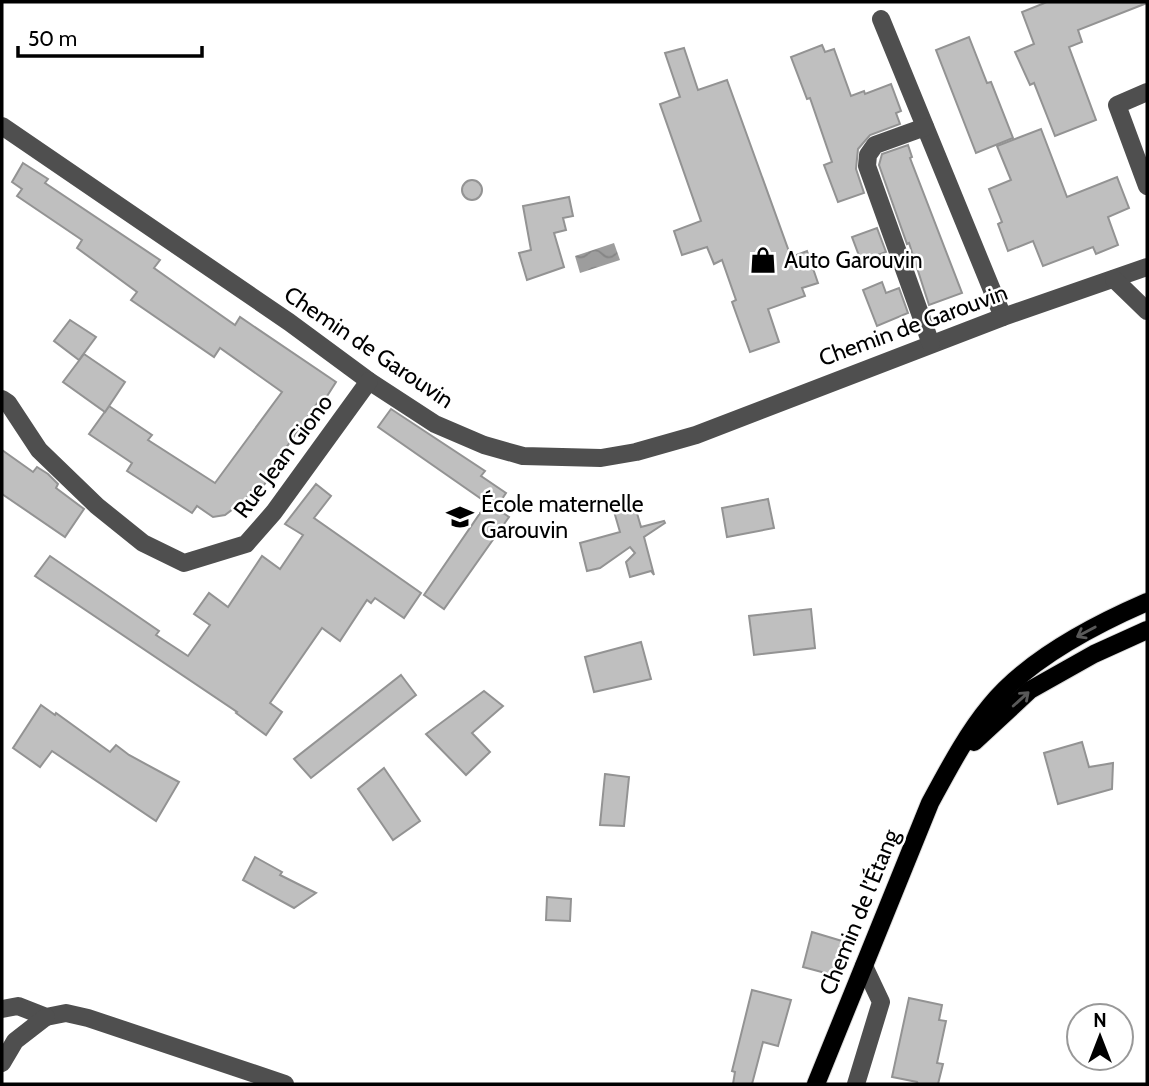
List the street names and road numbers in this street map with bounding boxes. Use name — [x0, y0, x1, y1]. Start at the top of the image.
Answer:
street label: Chemin de Garouvin — [815, 278, 1011, 372]
street label: Chemin de Garouvin — [279, 280, 459, 414]
street label: Rue Jean Giono — [227, 389, 339, 523]
street label: Chemin de l’Étang — [812, 824, 905, 999]

